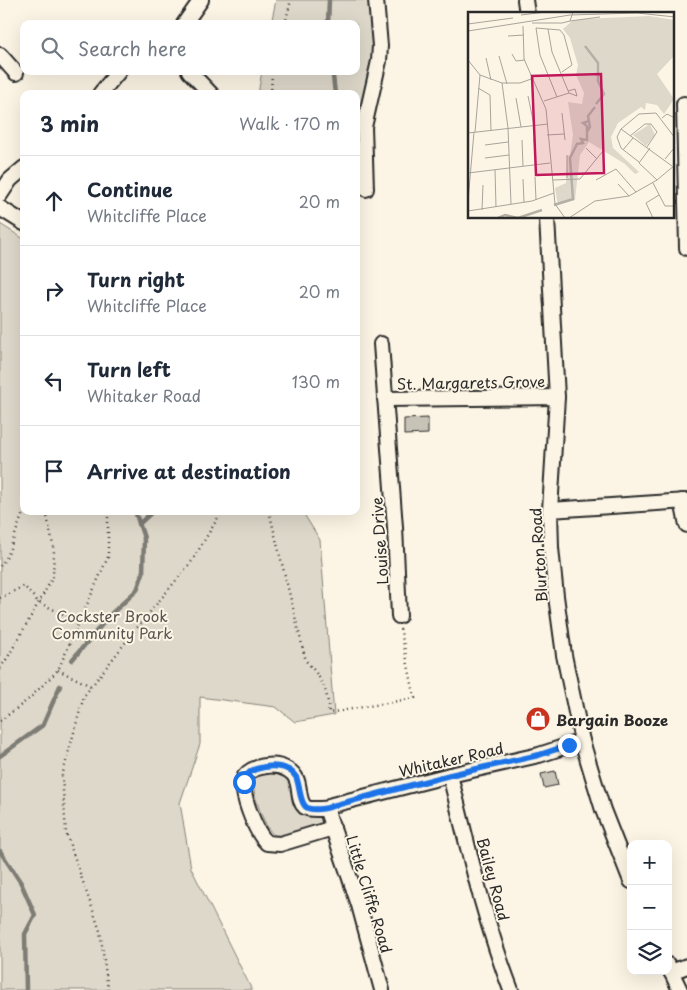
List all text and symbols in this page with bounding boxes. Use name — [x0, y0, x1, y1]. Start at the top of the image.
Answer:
inset map — [468, 12, 674, 219]
search box — [20, 20, 360, 75]
icon: search — [38, 34, 66, 62]
text: Search here — [78, 34, 187, 62]
text: 3 min — [40, 107, 99, 139]
text: Walk · 170 m — [239, 111, 340, 135]
text: Continue — [87, 175, 173, 203]
icon: ahead — [40, 187, 68, 215]
text: 20 m — [299, 189, 340, 213]
text: Whitcliffe Place — [87, 203, 207, 227]
text: Turn right — [87, 265, 185, 293]
icon: right — [40, 277, 68, 305]
text: 20 m — [299, 279, 340, 303]
text: Whitcliffe Place — [87, 293, 207, 317]
text: Turn left — [87, 355, 171, 383]
icon: left — [40, 367, 68, 395]
text: 130 m — [292, 369, 340, 393]
street label: St. Margarets Grove — [397, 369, 545, 395]
text: Whitaker Road — [87, 383, 201, 407]
icon: arrive — [40, 457, 68, 485]
text: Arrive at destination — [87, 457, 291, 485]
street label: Louise Drive — [364, 496, 394, 586]
street label: Blurton Road — [523, 507, 553, 603]
park label: Cockster Brook Community Park — [52, 604, 172, 644]
shop icon: Bargain Booze — [525, 706, 551, 732]
place label: Bargain Booze — [556, 708, 668, 731]
route end — [558, 734, 581, 757]
street label: Whitaker Road — [396, 736, 506, 782]
route start — [233, 771, 256, 794]
street label: Little Cliffe Road — [341, 832, 399, 956]
street label: Bailey Road — [472, 835, 516, 923]
map controls — [627, 840, 672, 975]
button: + — [627, 840, 672, 885]
button: − — [627, 885, 672, 930]
button: layers — [627, 930, 672, 975]

